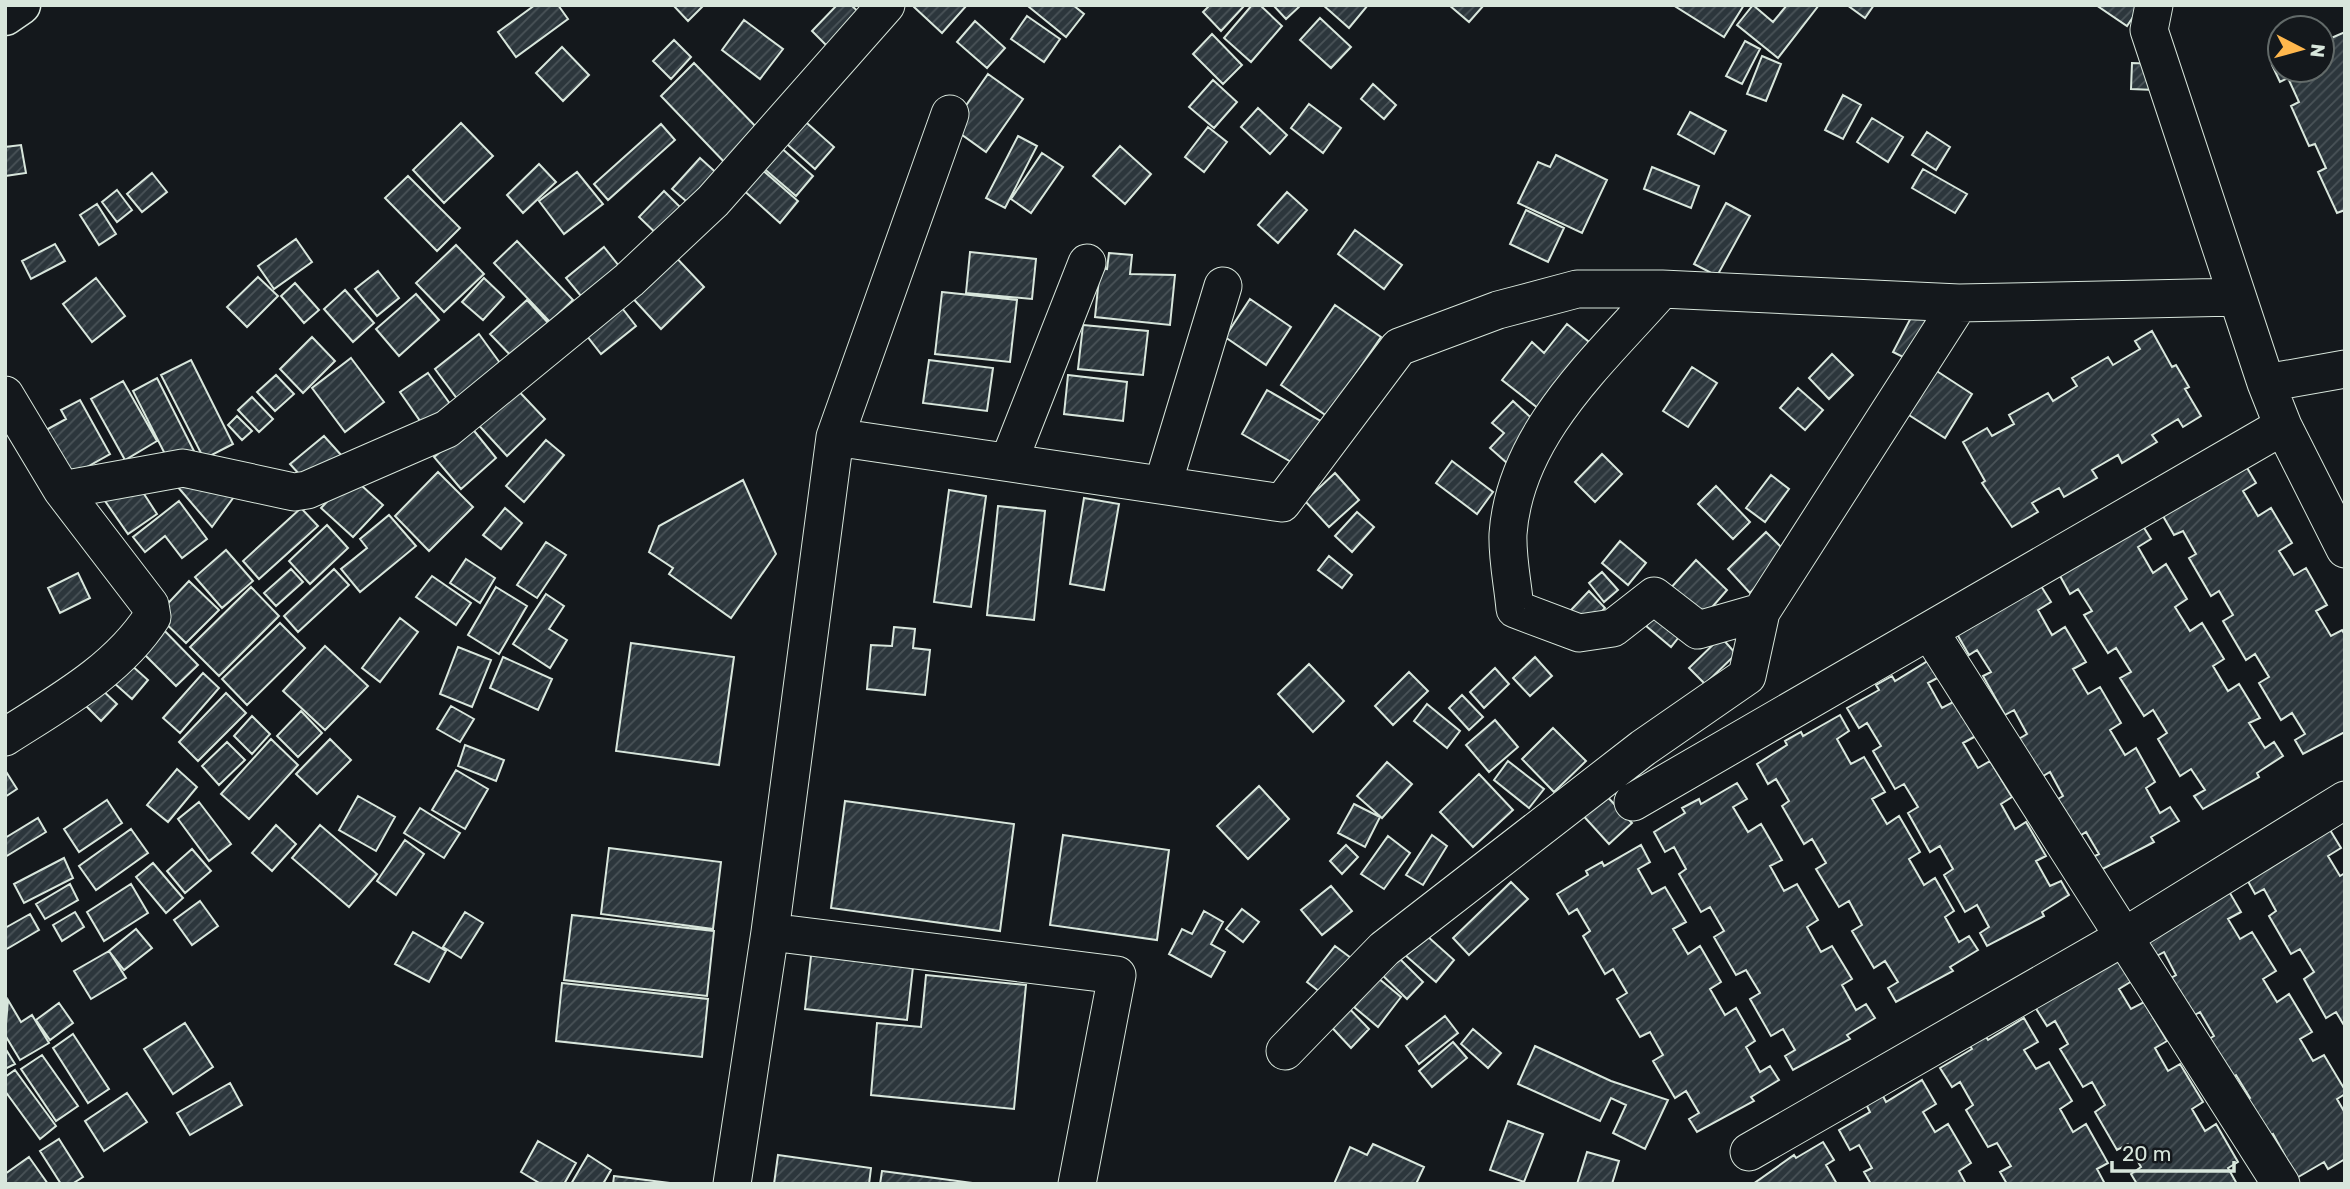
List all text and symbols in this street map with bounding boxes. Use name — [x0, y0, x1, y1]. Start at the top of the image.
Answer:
north arrow — [2266, 14, 2336, 84]
text: N — [2305, 43, 2330, 59]
scale bar — [2112, 1130, 2234, 1174]
text: 20 m — [2122, 1141, 2171, 1166]

